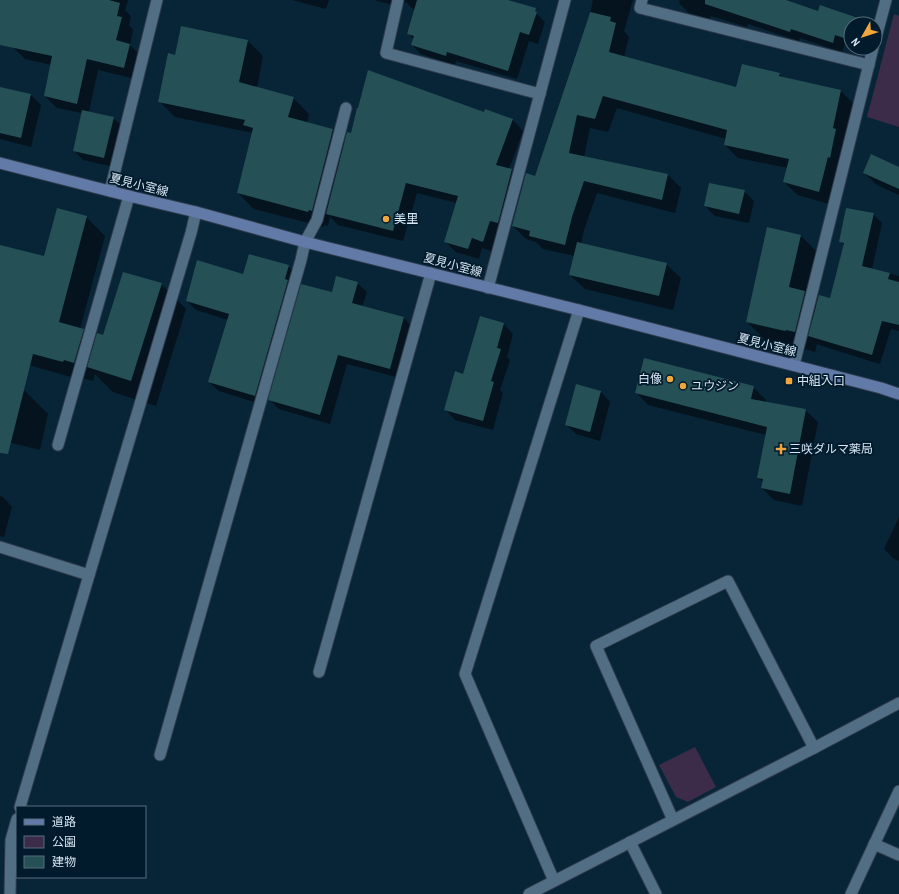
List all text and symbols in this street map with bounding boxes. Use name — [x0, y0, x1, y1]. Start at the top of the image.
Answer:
north arrow — [843, 16, 883, 56]
text: N — [848, 35, 863, 49]
street label: 夏見小室線 — [108, 170, 170, 200]
place label: 美里 — [394, 211, 418, 227]
marker: 美里 — [381, 214, 391, 224]
street label: 夏見小室線 — [422, 250, 484, 280]
street label: 夏見小室線 — [736, 330, 798, 360]
place label: 白像 — [638, 371, 662, 387]
place label: 中組入口 — [797, 373, 845, 389]
marker: 白像 — [665, 374, 675, 384]
marker: 中組入口 — [784, 376, 794, 386]
place label: ユウジン — [691, 378, 739, 394]
marker: ユウジン — [678, 381, 688, 391]
place label: 三咲ダルマ薬局 — [789, 441, 873, 457]
marker: 三咲ダルマ薬局 — [776, 444, 786, 454]
legend — [16, 806, 146, 878]
text: 道路 — [52, 814, 76, 830]
text: 公園 — [52, 834, 76, 850]
text: 建物 — [52, 854, 76, 870]

